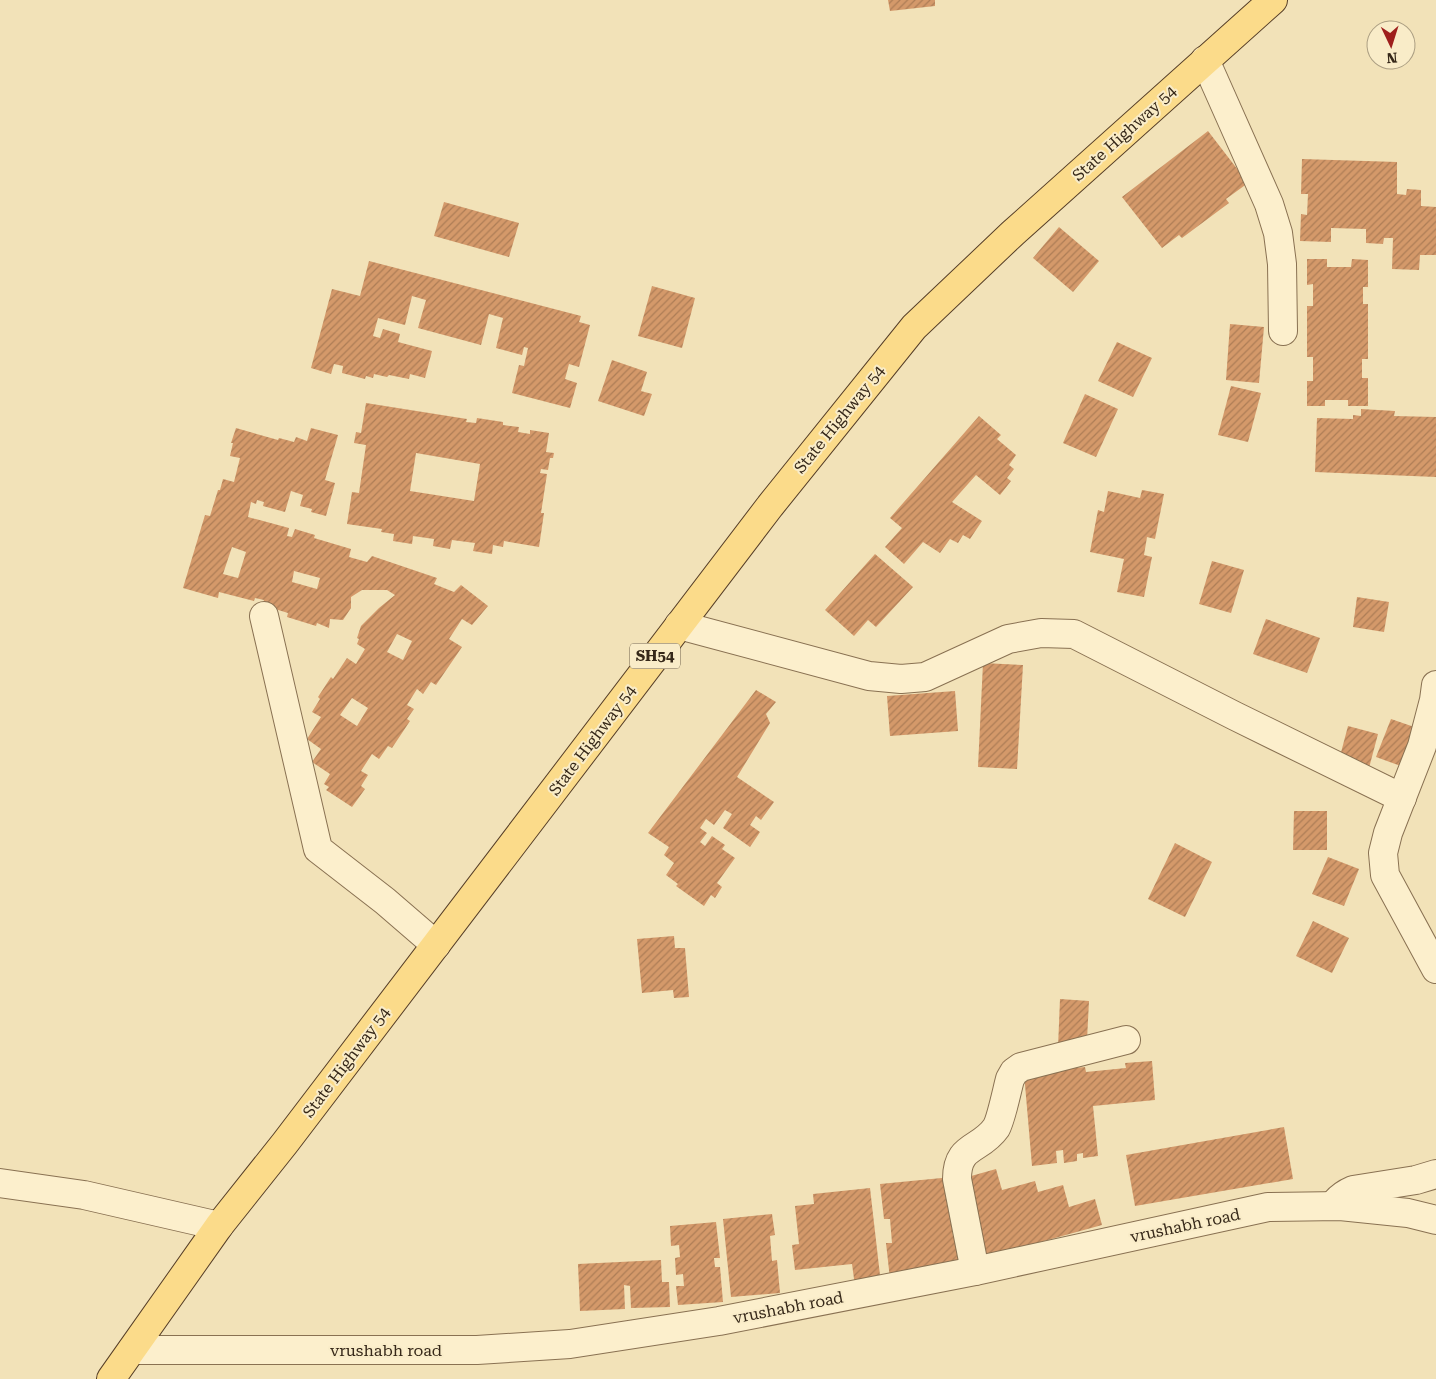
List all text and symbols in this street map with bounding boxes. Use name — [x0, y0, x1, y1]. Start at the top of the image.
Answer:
north arrow — [1366, 20, 1416, 70]
text: N — [1386, 50, 1398, 66]
street label: State Highway 54 — [1068, 82, 1180, 185]
street label: State Highway 54 — [790, 362, 889, 477]
road number: SH54 — [630, 644, 680, 668]
street label: State Highway 54 — [545, 681, 640, 799]
street label: State Highway 54 — [299, 1003, 394, 1121]
street label: vrushabh road — [1128, 1205, 1242, 1246]
street label: vrushabh road — [731, 1287, 845, 1328]
street label: vrushabh road — [330, 1341, 442, 1360]

